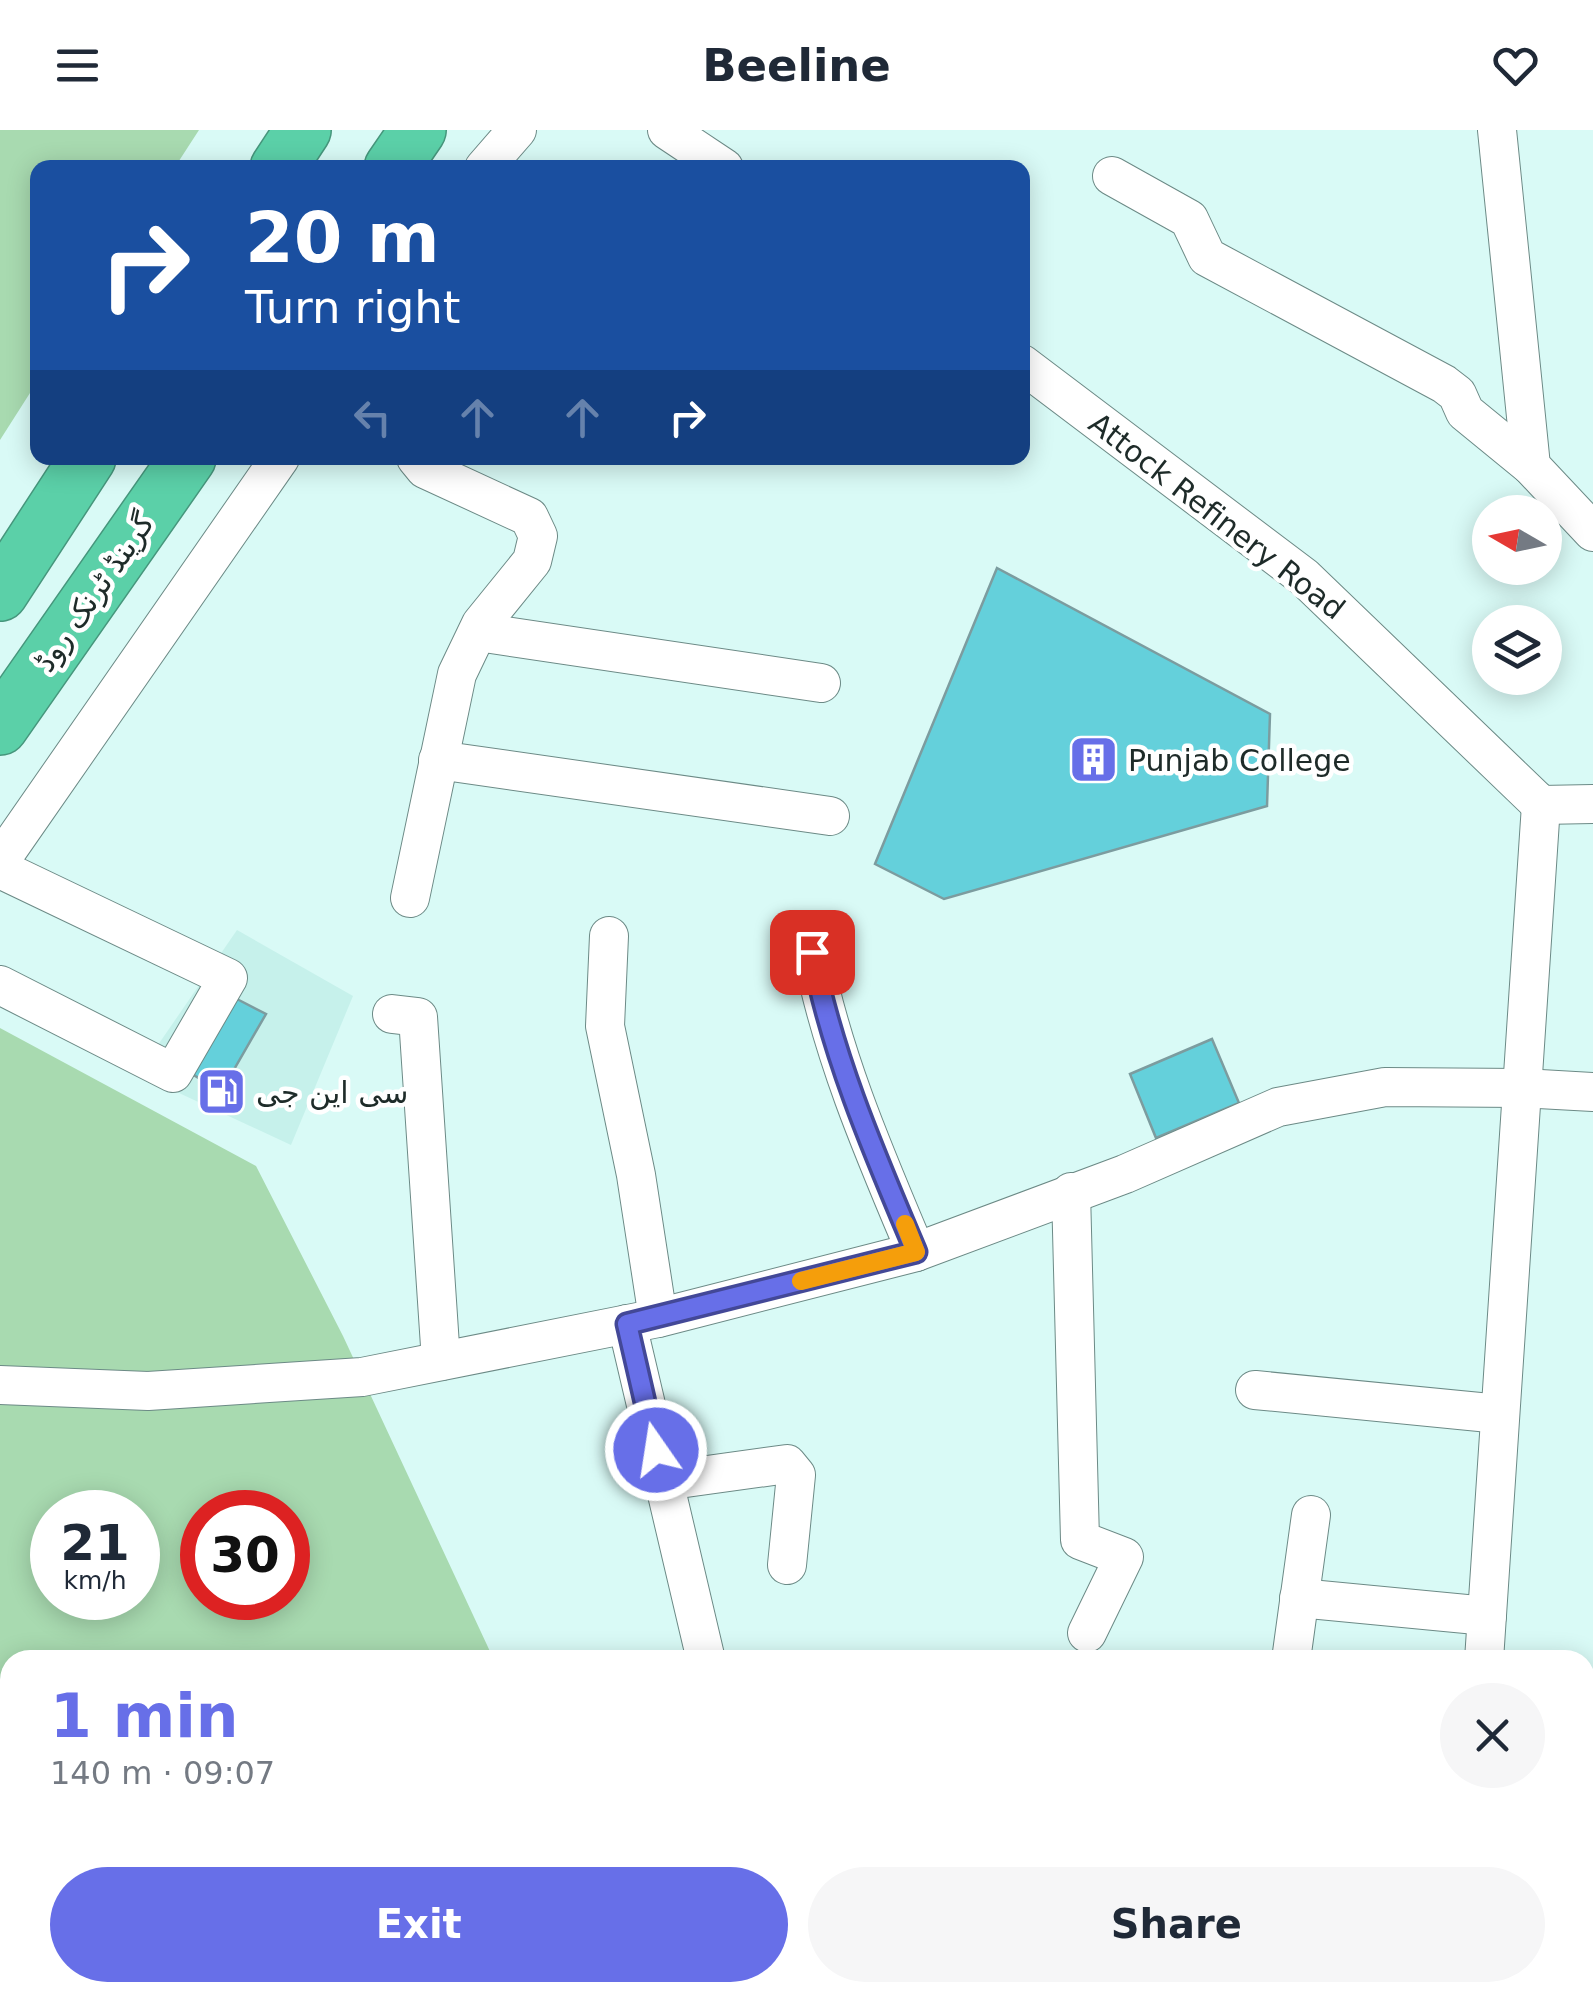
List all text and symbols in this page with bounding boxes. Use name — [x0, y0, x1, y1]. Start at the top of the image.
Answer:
icon: menu — [50, 38, 105, 93]
icon: heart — [1488, 38, 1543, 93]
text: Beeline — [702, 39, 891, 92]
text: 20 m — [245, 197, 440, 279]
icon: right — [80, 200, 210, 330]
text: Turn right — [245, 281, 460, 334]
icon: left — [345, 390, 400, 445]
icon: ahead — [450, 390, 505, 445]
icon: ahead — [555, 390, 610, 445]
icon: right — [660, 390, 715, 445]
street label: Attock Refinery Road — [1082, 405, 1352, 627]
north arrow — [1472, 495, 1562, 585]
map controls — [1472, 495, 1562, 695]
street label: گرینڈ ٹرنک روڈ — [26, 505, 163, 679]
button: layers — [1472, 605, 1562, 695]
building icon: Punjab College — [1067, 734, 1119, 786]
place label: Punjab College — [1128, 743, 1351, 778]
pin — [770, 910, 855, 995]
icon: arrive — [785, 925, 840, 980]
fuel station icon: سی این جی — [195, 1066, 247, 1118]
place label: سی این جی — [256, 1075, 408, 1110]
position arrow — [604, 1398, 708, 1502]
speed limit sign: 30 — [180, 1490, 310, 1620]
text: 21 — [60, 1514, 130, 1572]
text: km/h — [63, 1566, 127, 1595]
text: 1 min — [50, 1681, 238, 1751]
button: close — [1440, 1683, 1545, 1788]
text: 140 m · 09:07 — [50, 1754, 275, 1792]
button: Exit — [50, 1867, 788, 1982]
button: Share — [808, 1867, 1545, 1982]

